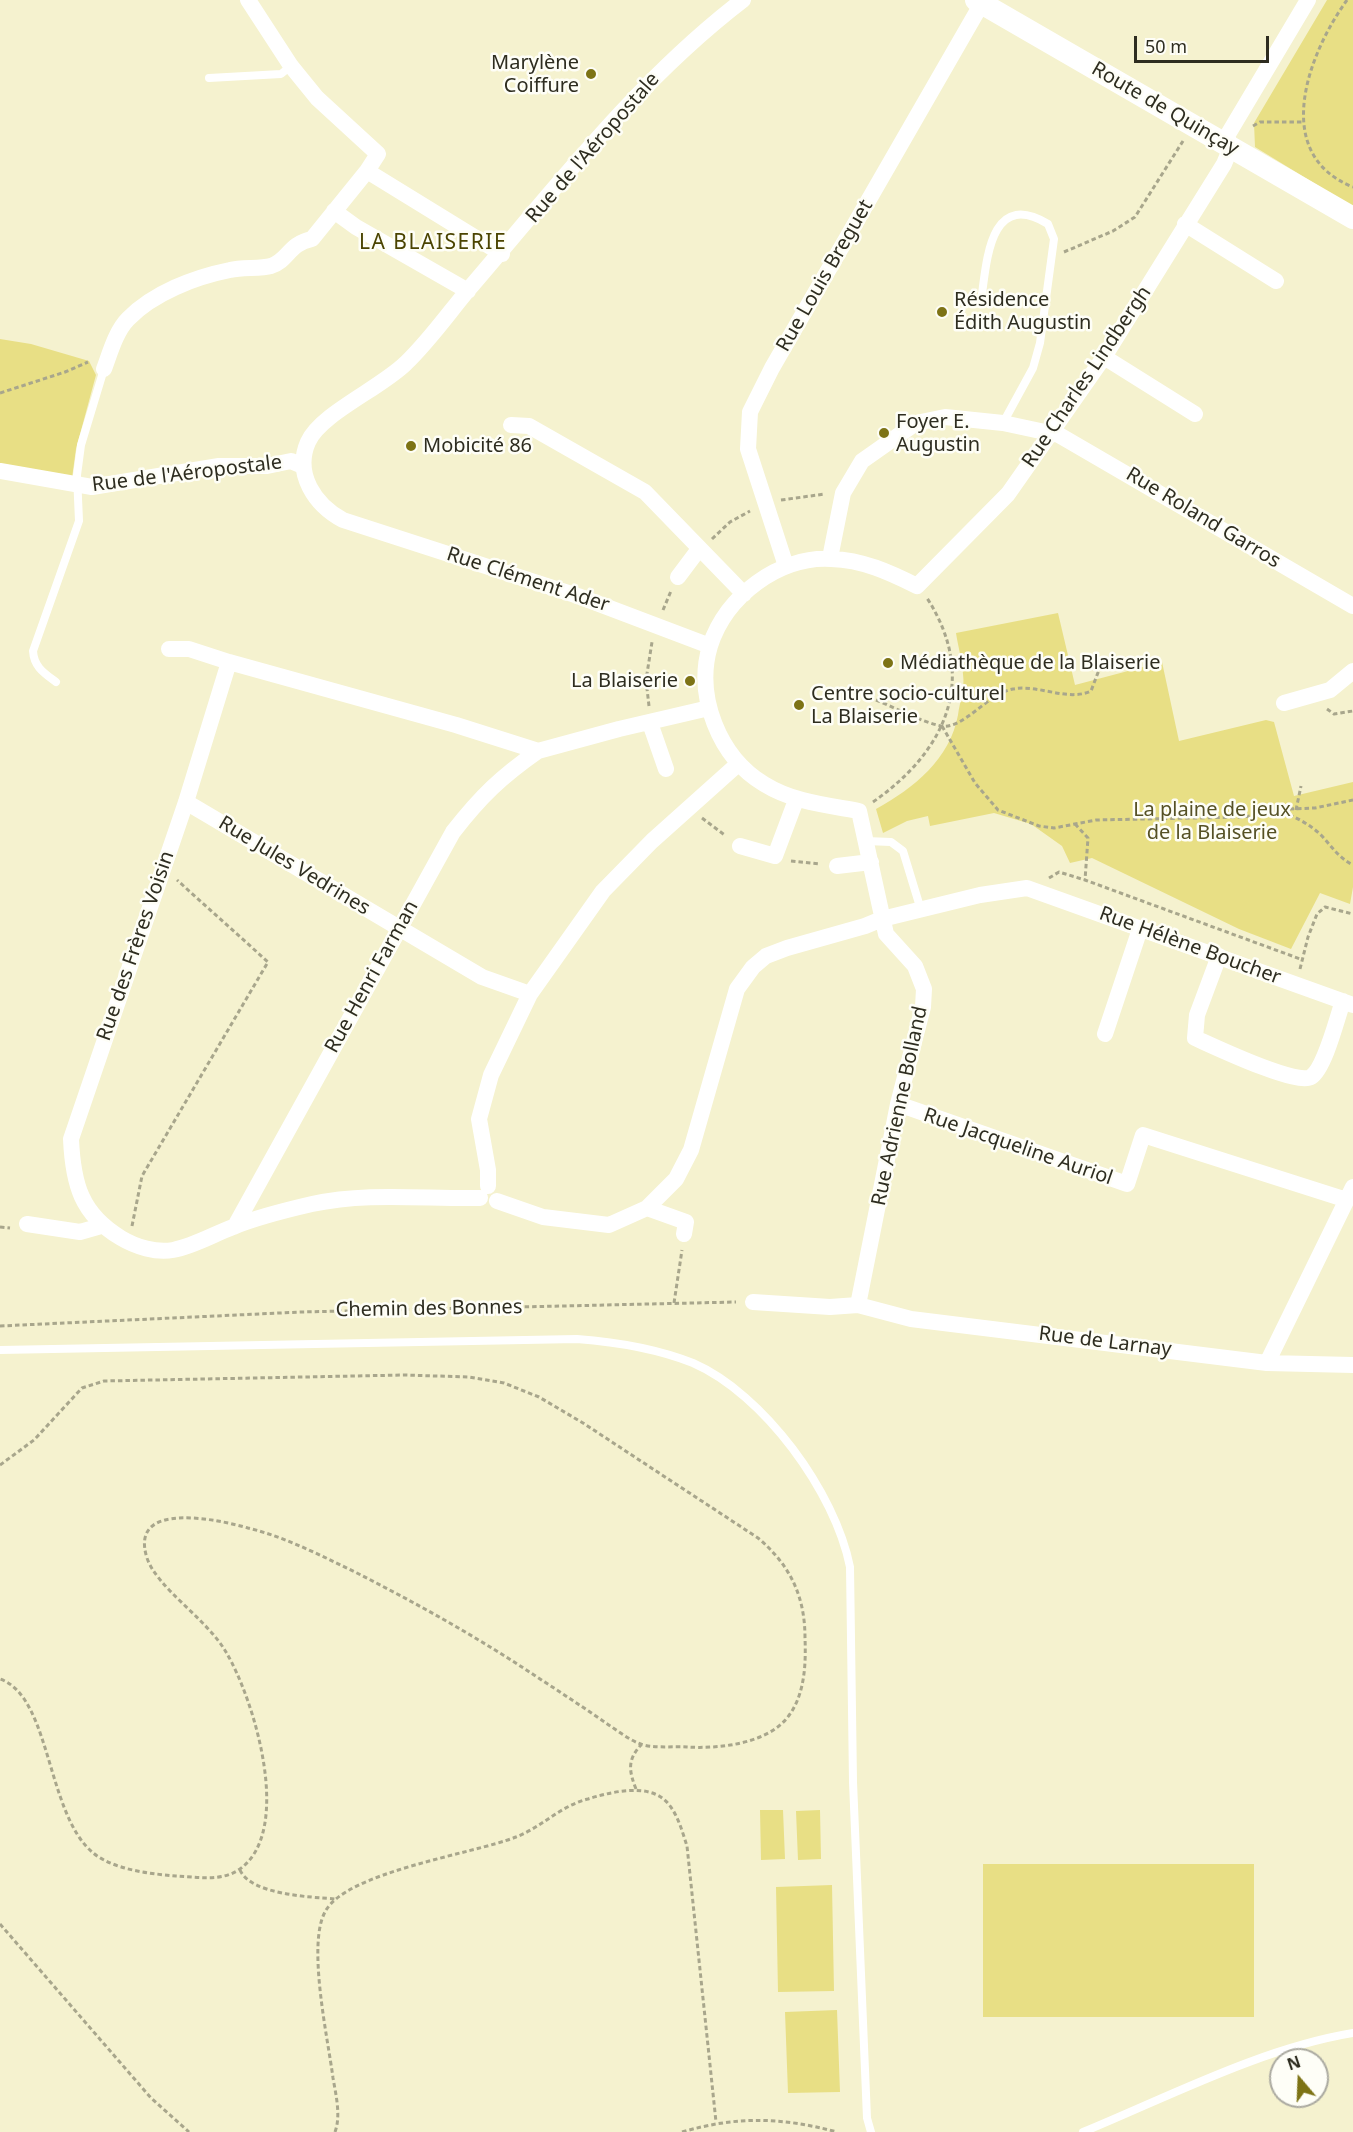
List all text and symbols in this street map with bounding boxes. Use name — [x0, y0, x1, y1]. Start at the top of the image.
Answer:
scale bar — [1137, 24, 1272, 62]
text: 50 m — [1145, 34, 1187, 58]
place label: Marylène Coiffure — [491, 51, 579, 98]
street label: Route de Quinçay — [1087, 57, 1243, 161]
marker: Marylène Coiffure — [584, 67, 598, 81]
street label: Rue de l'Aéropostale — [521, 68, 665, 228]
street label: Rue Louis Breguet — [772, 196, 878, 356]
district label: LA BLAISERIE — [359, 230, 507, 256]
street label: Rue Charles Lindbergh — [1017, 282, 1157, 472]
place label: Résidence Édith Augustin — [954, 288, 1091, 335]
marker: Résidence Édith Augustin — [935, 305, 949, 319]
place label: Foyer E. Augustin — [896, 410, 980, 457]
marker: Foyer E. Augustin — [877, 426, 891, 440]
place label: Mobicité 86 — [423, 434, 532, 458]
marker: Mobicité 86 — [404, 439, 418, 453]
street label: Rue de l'Aéropostale — [91, 450, 283, 498]
street label: Rue Roland Garros — [1122, 462, 1284, 574]
street label: Rue Clément Ader — [444, 542, 612, 618]
place label: Médiathèque de la Blaiserie — [900, 651, 1161, 675]
marker: Médiathèque de la Blaiserie — [881, 656, 895, 670]
place label: La Blaiserie — [571, 669, 678, 693]
marker: La Blaiserie — [683, 674, 697, 688]
place label: Centre socio-culturel La Blaiserie — [811, 682, 1005, 729]
marker: Centre socio-culturel La Blaiserie — [792, 698, 806, 712]
park label: La plaine de jeux de la Blaiserie — [1133, 798, 1291, 845]
street label: Rue Jules Vedrines — [214, 811, 374, 921]
street label: Rue des Frères Voisin — [92, 848, 180, 1044]
street label: Rue Henri Farman — [320, 897, 424, 1057]
street label: Rue Hélène Boucher — [1096, 902, 1284, 990]
street label: Rue Adrienne Bolland — [867, 1004, 933, 1208]
street label: Rue Jacqueline Auriol — [920, 1103, 1116, 1191]
street label: Chemin des Bonnes — [335, 1295, 523, 1323]
street label: Rue de Larnay — [1037, 1322, 1173, 1362]
north arrow — [1269, 2048, 1329, 2108]
text: N — [1284, 2050, 1304, 2075]

